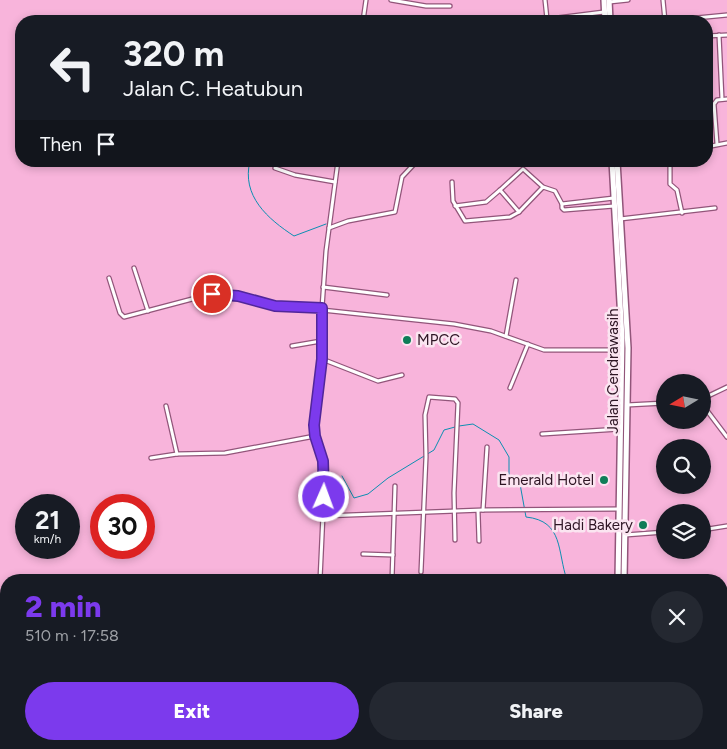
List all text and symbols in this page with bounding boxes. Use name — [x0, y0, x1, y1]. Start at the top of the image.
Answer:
text: 320 m — [123, 33, 224, 75]
icon: left — [40, 35, 105, 100]
text: Jalan C. Heatubun — [123, 75, 303, 102]
icon: arrive — [92, 130, 120, 158]
text: Then — [40, 133, 82, 156]
pin — [191, 273, 233, 315]
icon: arrive — [198, 280, 226, 308]
street label: Jalan Cendrawasih — [604, 308, 622, 434]
place label: MPCC — [417, 331, 460, 349]
marker: MPCC — [401, 334, 413, 346]
north arrow — [656, 374, 711, 429]
map controls — [656, 374, 711, 559]
button: search — [656, 439, 711, 494]
position arrow — [297, 470, 349, 522]
place label: Emerald Hotel — [499, 471, 594, 489]
marker: Emerald Hotel — [598, 474, 610, 486]
speed limit sign: 30 — [90, 494, 155, 559]
button: layers — [656, 504, 711, 559]
text: 21 — [35, 505, 60, 535]
place label: Hadi Bakery — [553, 516, 633, 534]
marker: Hadi Bakery — [637, 519, 649, 531]
text: km/h — [34, 532, 61, 546]
text: 2 min — [25, 588, 102, 625]
button: close — [651, 591, 703, 643]
text: 510 m · 17:58 — [25, 626, 119, 645]
button: Exit — [25, 682, 359, 740]
button: Share — [369, 682, 703, 740]

